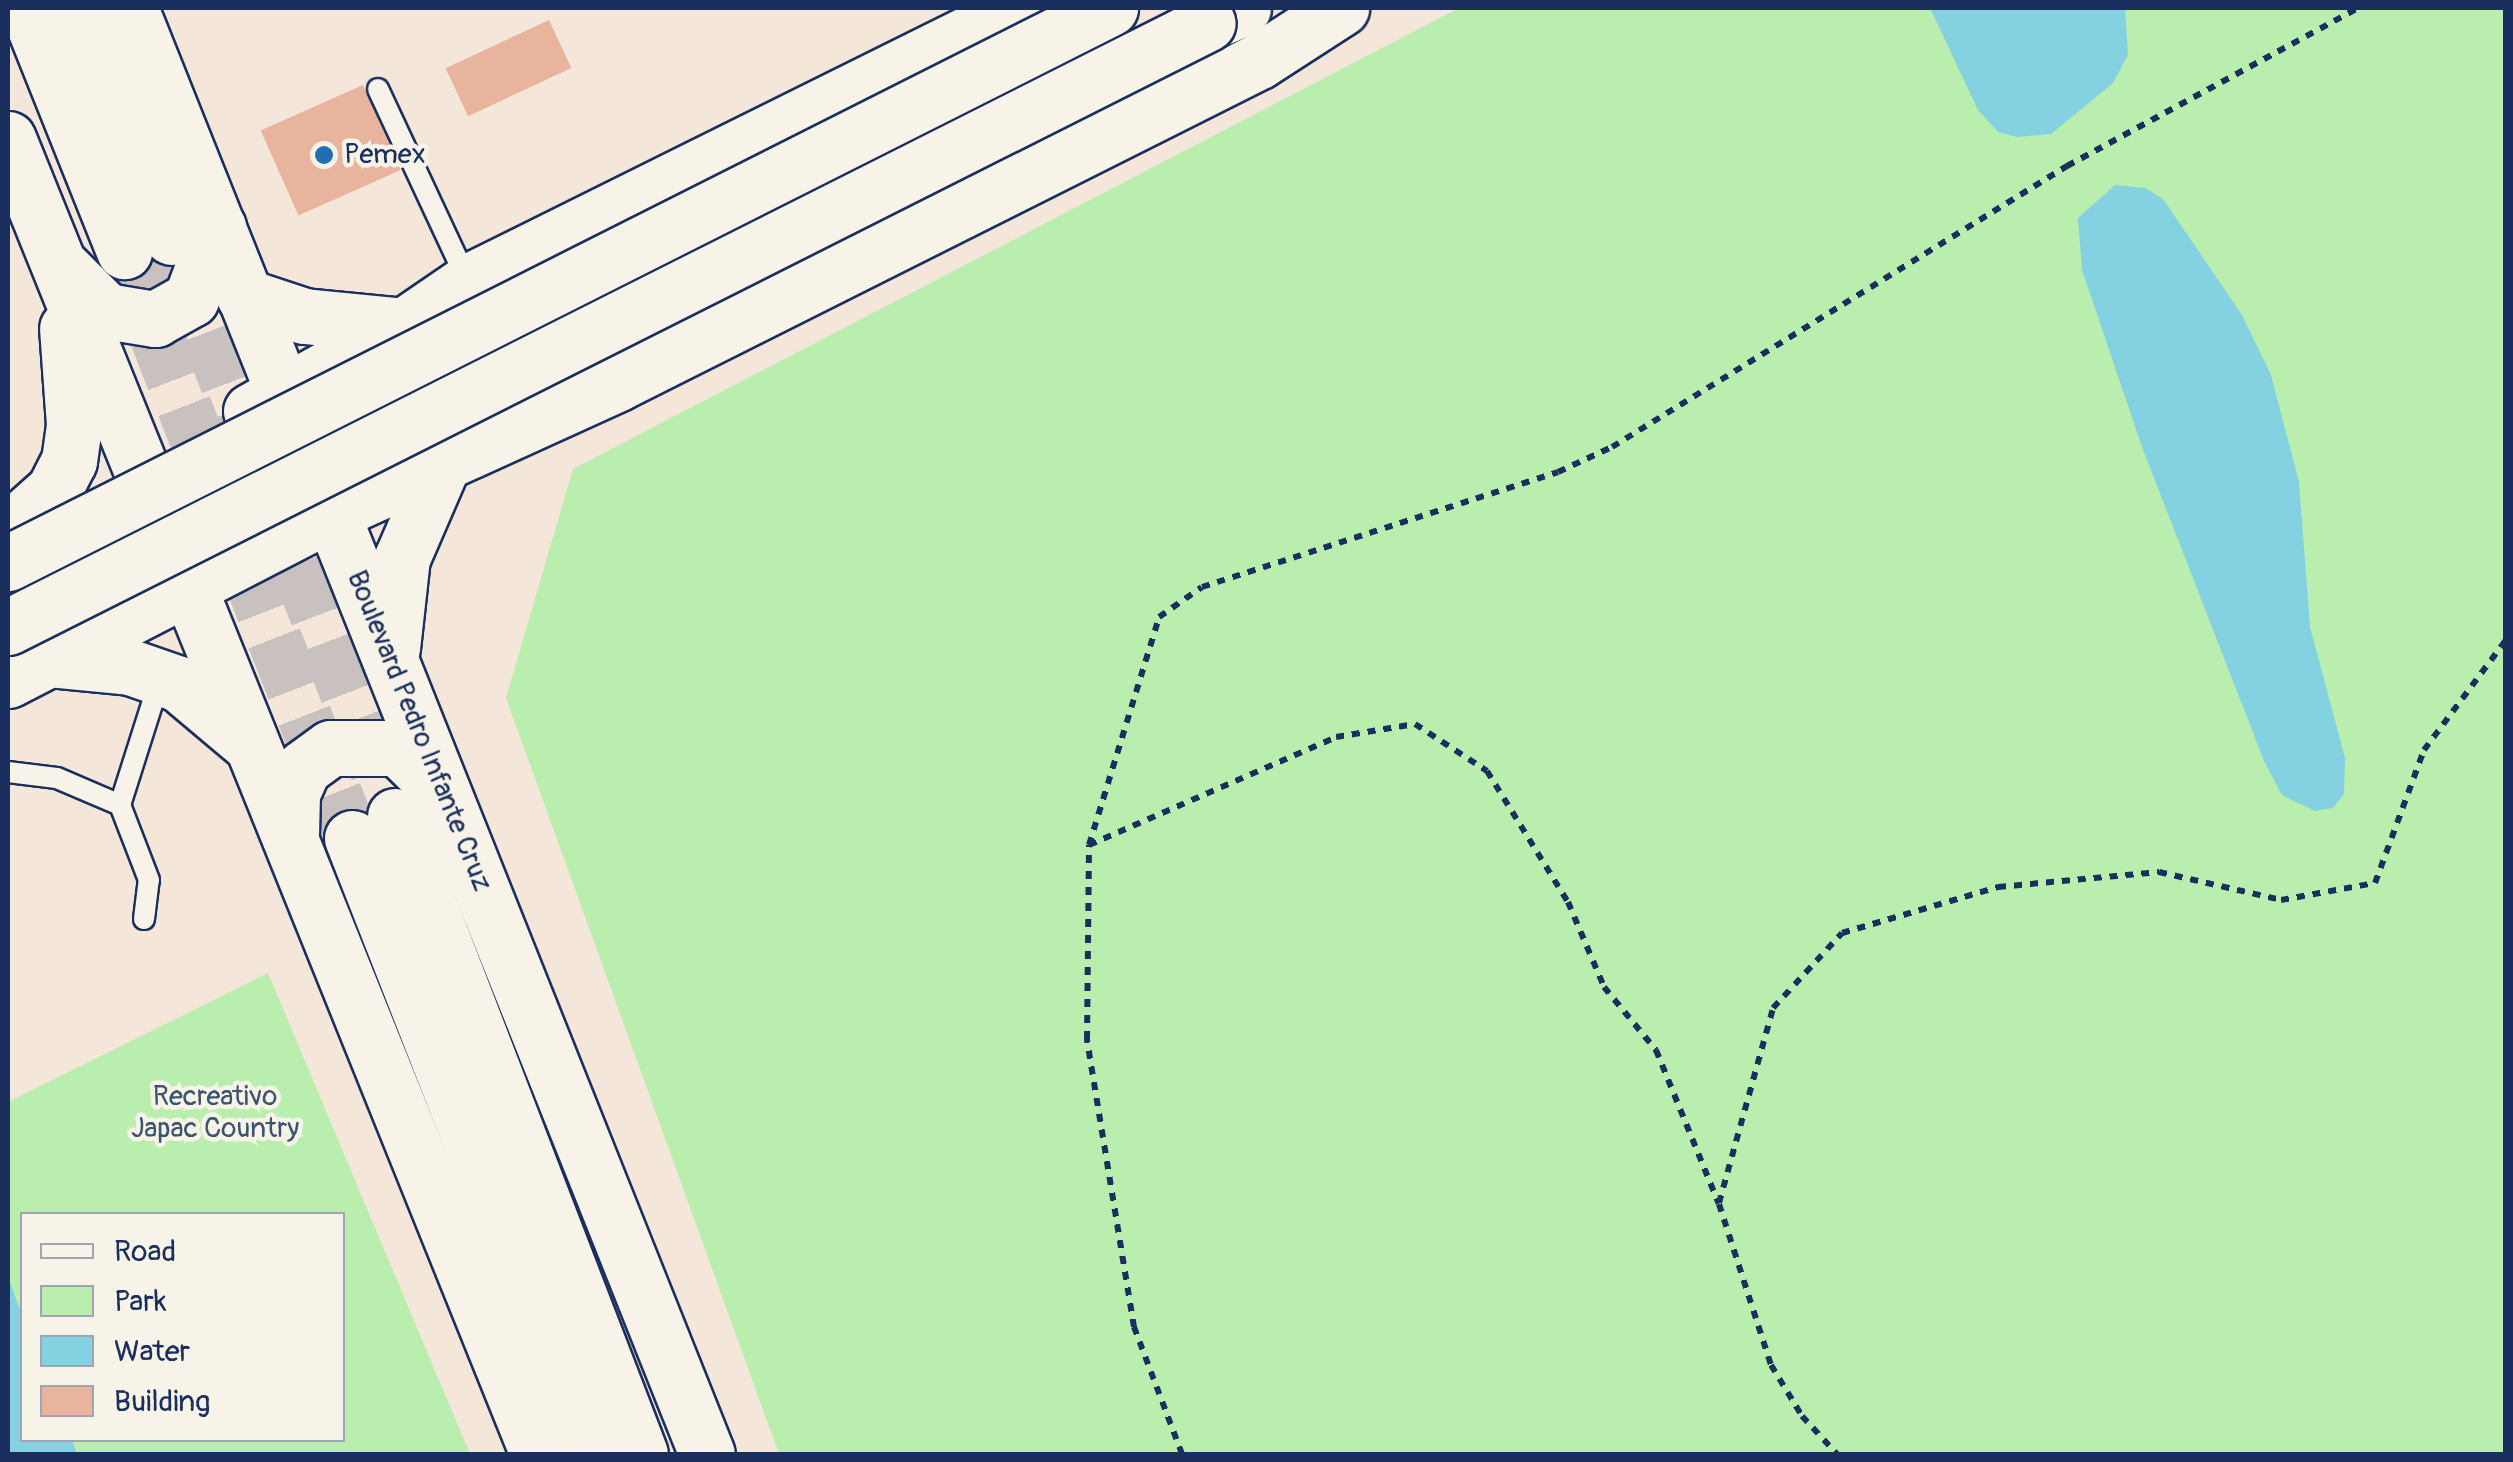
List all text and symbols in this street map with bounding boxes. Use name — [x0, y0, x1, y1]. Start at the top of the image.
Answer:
place label: Pemex — [344, 138, 426, 172]
marker: Pemex — [313, 144, 335, 166]
street label: Boulevard Pedro Infante Cruz — [339, 566, 499, 896]
park label: Recreativo Japac Country — [131, 1080, 299, 1146]
legend — [20, 1212, 345, 1442]
text: Road — [114, 1233, 176, 1270]
text: Park — [114, 1283, 167, 1320]
text: Water — [114, 1333, 190, 1370]
text: Building — [114, 1383, 210, 1420]

